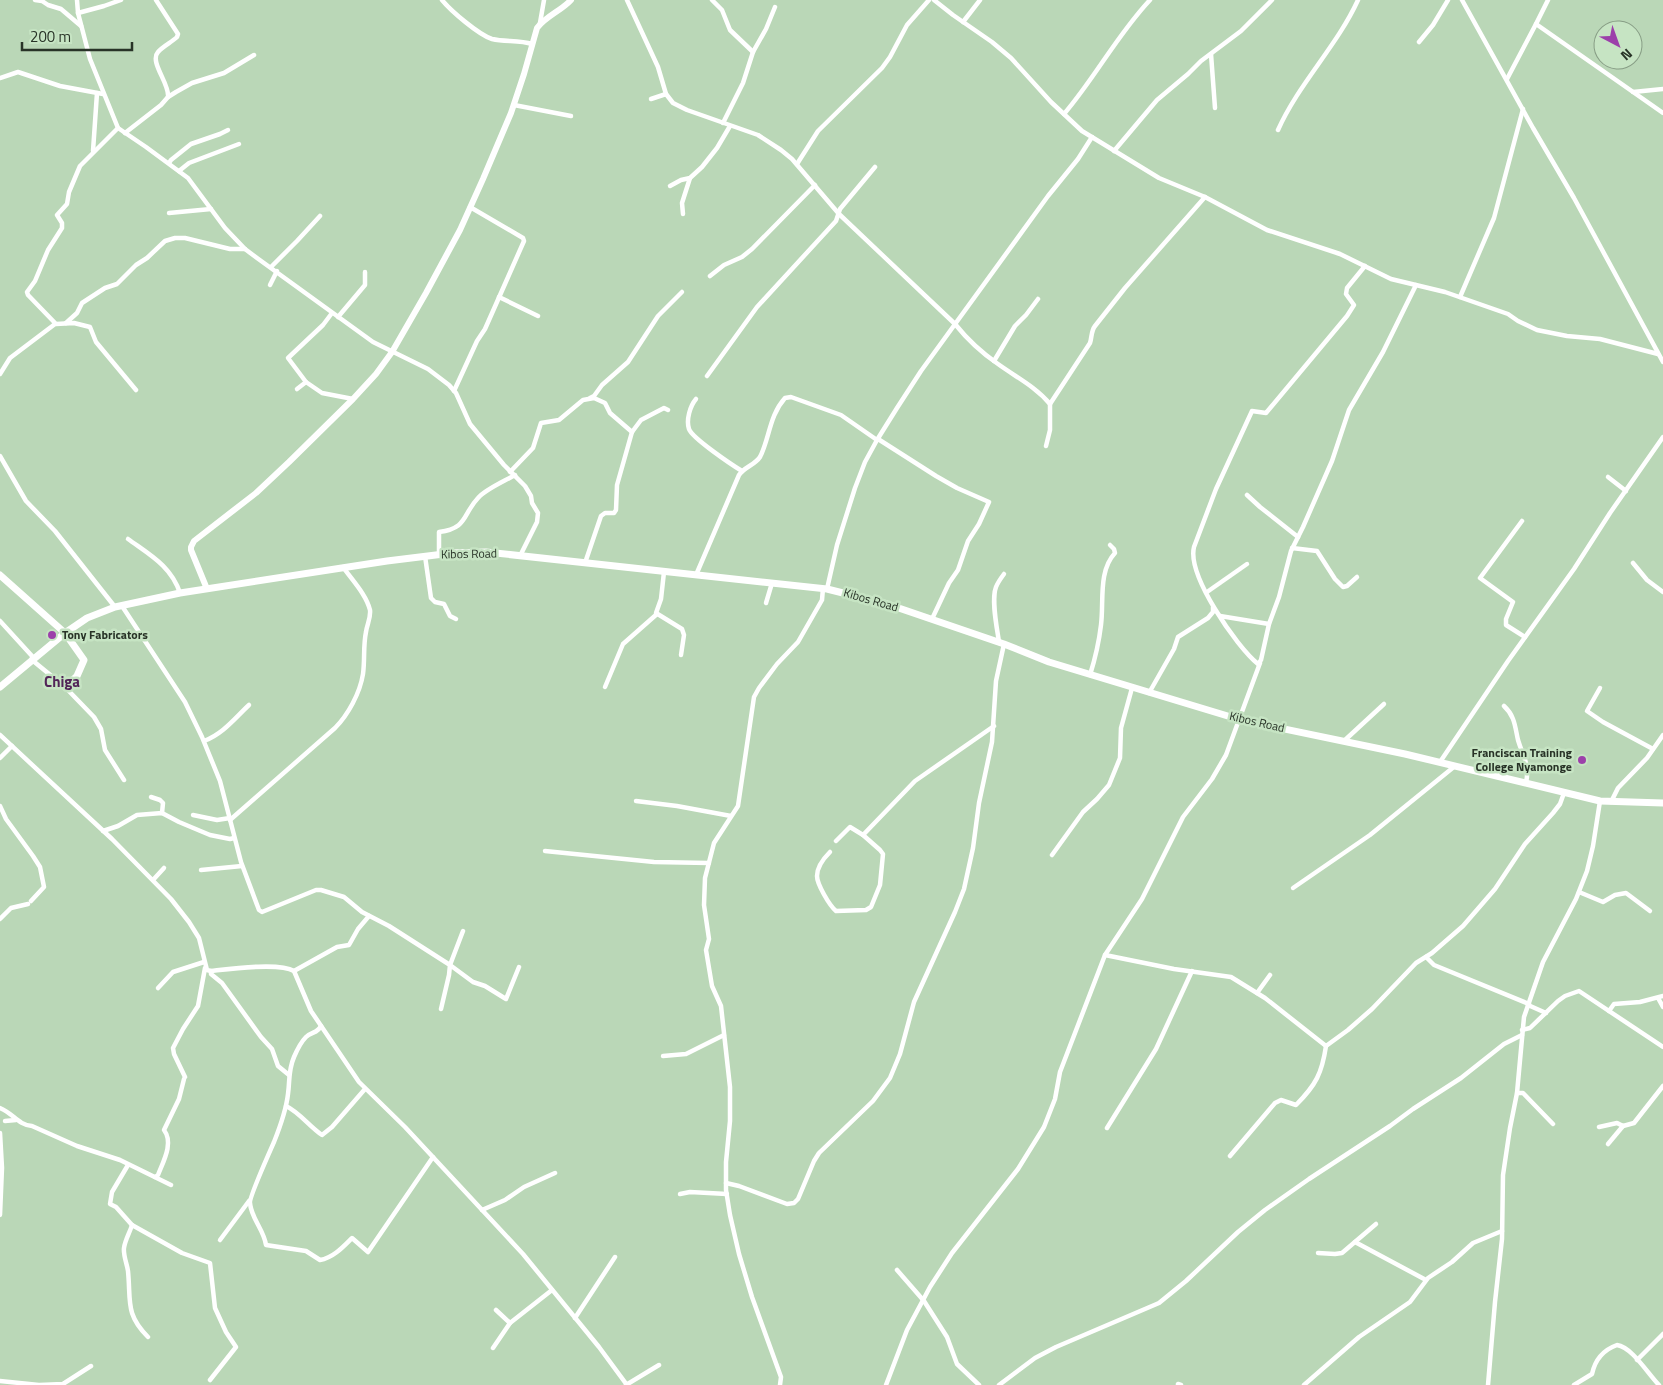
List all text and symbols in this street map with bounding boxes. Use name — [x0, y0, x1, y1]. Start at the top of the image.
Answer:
scale bar — [22, 20, 132, 52]
north arrow — [1593, 20, 1643, 70]
text: 200 m — [30, 25, 71, 48]
text: N — [1616, 44, 1637, 66]
street label: Kibos Road — [441, 544, 497, 563]
street label: Kibos Road — [841, 583, 901, 616]
place label: Tony Fabricators — [62, 625, 148, 644]
marker: Tony Fabricators — [46, 629, 58, 641]
district label: Chiga — [44, 670, 80, 693]
street label: Kibos Road — [1228, 706, 1287, 737]
place label: Franciscan Training College Nyamonge — [1472, 743, 1573, 776]
marker: Franciscan Training College Nyamonge — [1576, 754, 1588, 766]

